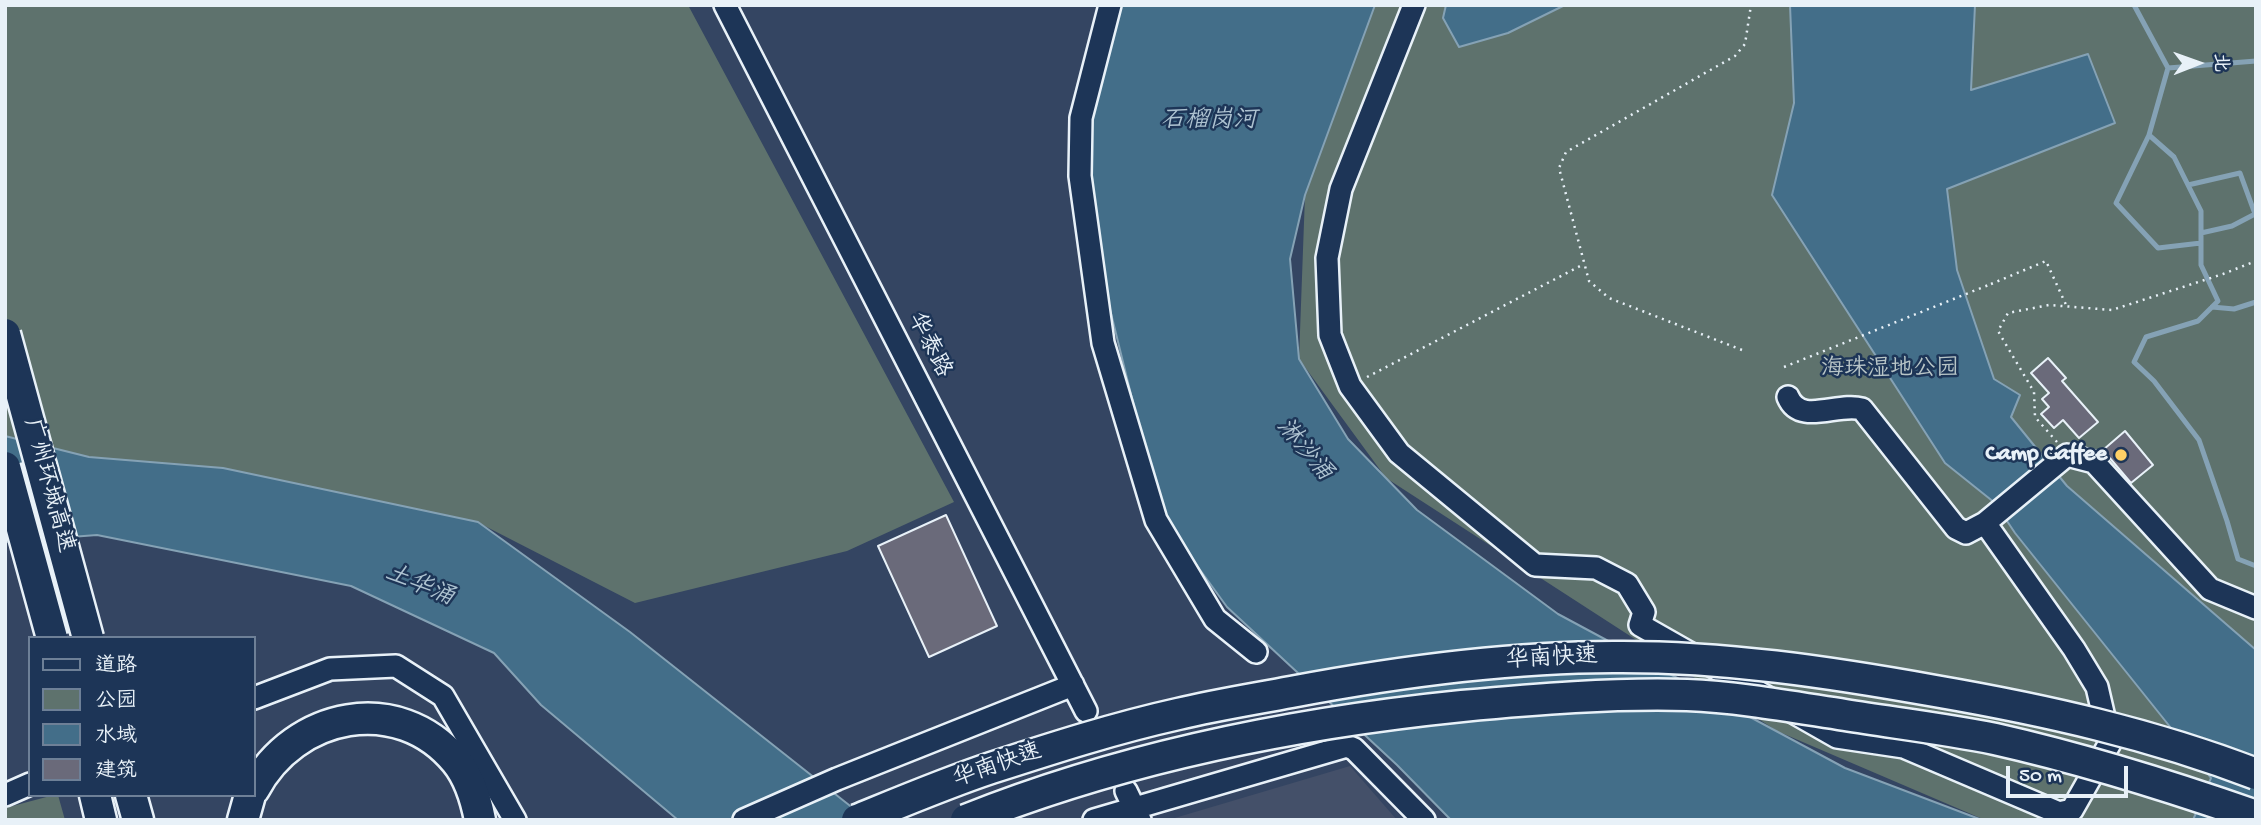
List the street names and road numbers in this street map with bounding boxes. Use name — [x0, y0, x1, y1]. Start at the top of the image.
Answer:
street label: 华泰路 — [900, 309, 956, 383]
street label: 广州环城高速 — [16, 416, 78, 556]
street label: 华南快速 — [1505, 644, 1599, 676]
street label: 华南快速 — [950, 739, 1046, 795]

